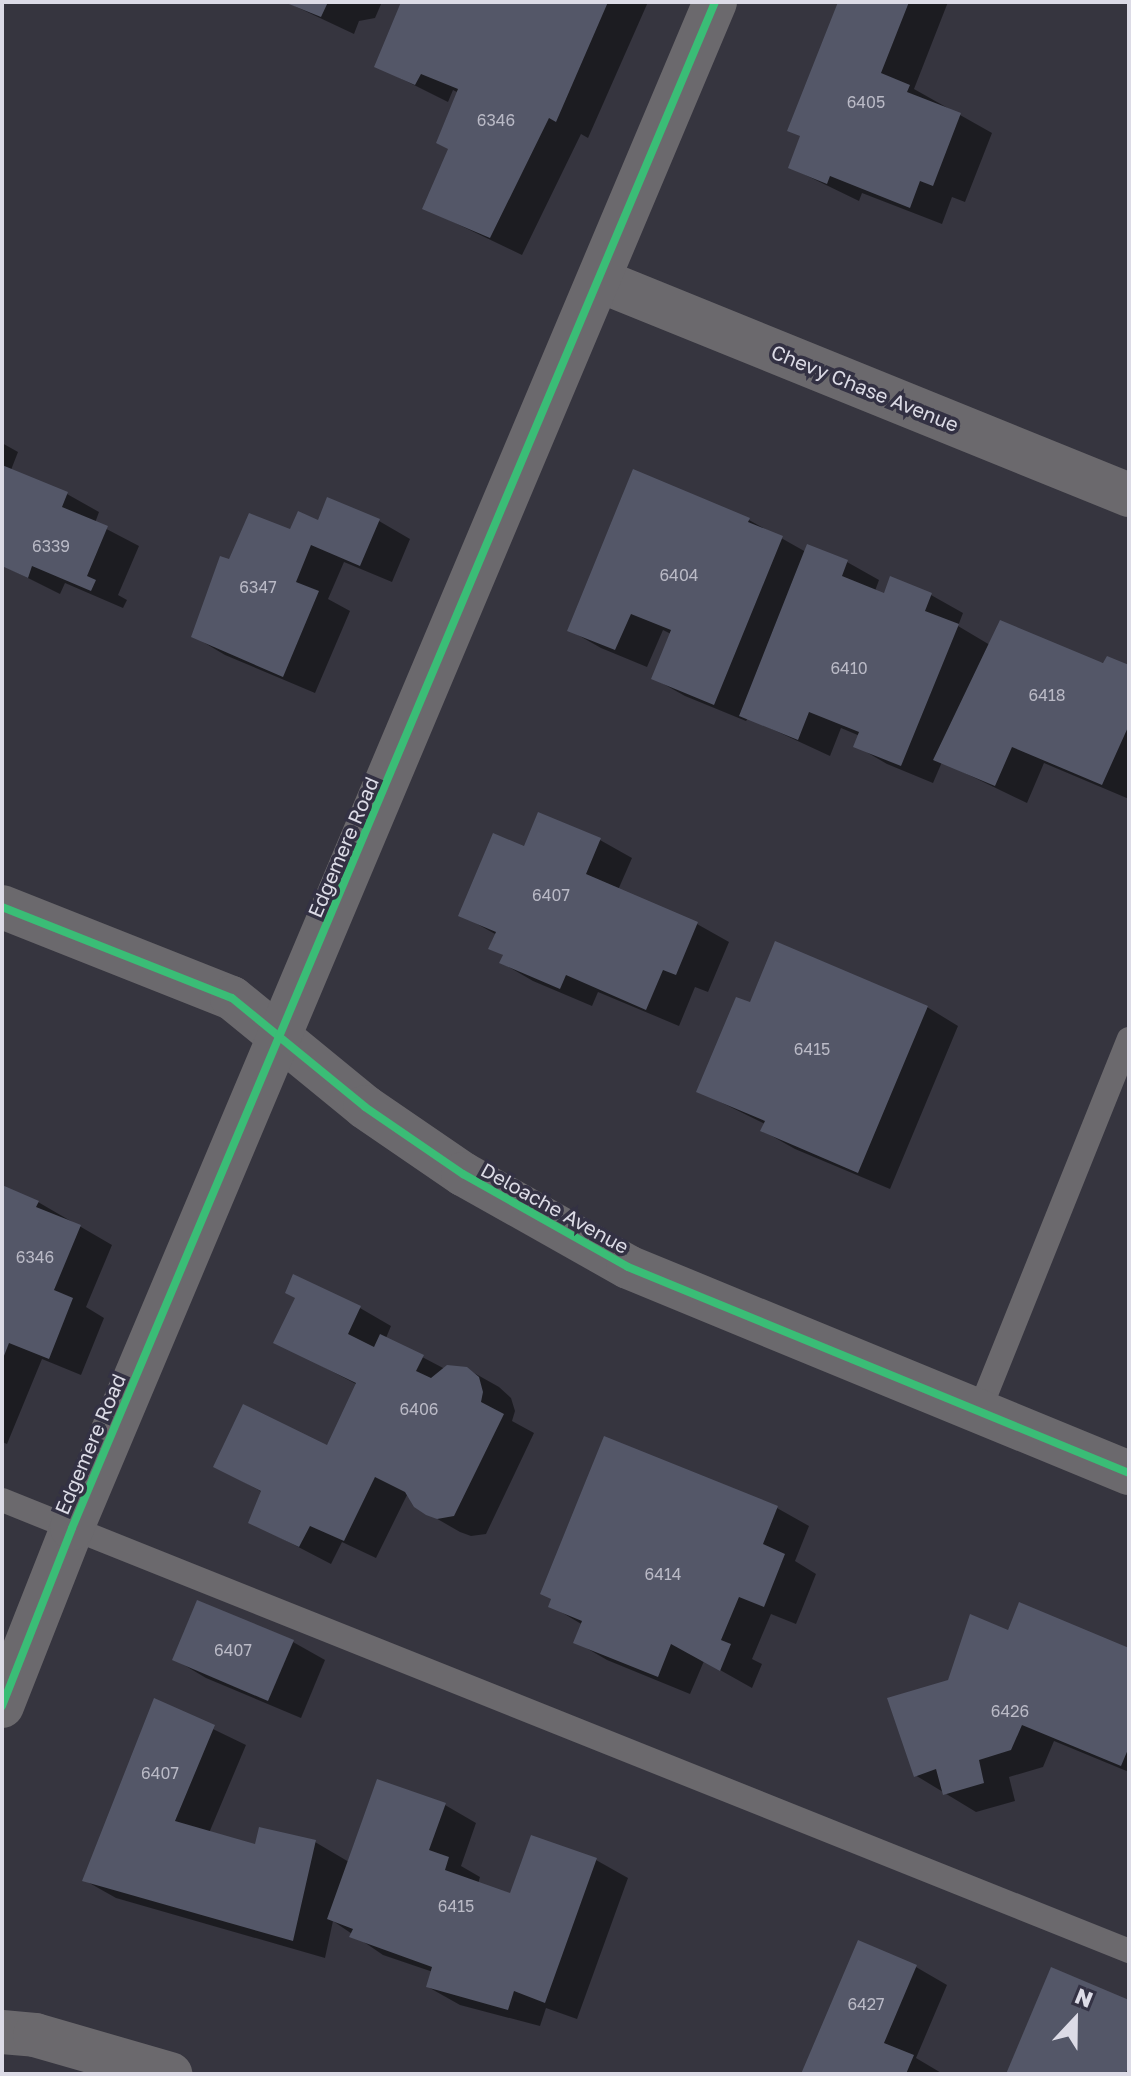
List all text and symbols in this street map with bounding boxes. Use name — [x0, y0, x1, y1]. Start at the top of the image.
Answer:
house number: 6405 — [847, 92, 885, 112]
house number: 6346 — [477, 110, 515, 130]
street label: Chevy Chase Avenue — [768, 339, 962, 437]
house number: 6339 — [32, 536, 70, 556]
house number: 6404 — [659, 565, 699, 585]
house number: 6347 — [239, 577, 277, 597]
house number: 6410 — [830, 658, 868, 678]
house number: 6418 — [1029, 685, 1065, 705]
street label: Edgemere Road — [303, 773, 383, 921]
house number: 6407 — [532, 885, 570, 905]
house number: 6415 — [794, 1039, 830, 1059]
street label: Deloache Avenue — [477, 1157, 633, 1259]
house number: 6346 — [16, 1247, 54, 1267]
street label: Edgemere Road — [50, 1370, 130, 1518]
house number: 6406 — [399, 1399, 439, 1419]
house number: 6414 — [645, 1564, 681, 1584]
house number: 6407 — [214, 1640, 252, 1660]
house number: 6426 — [991, 1701, 1029, 1721]
house number: 6407 — [141, 1763, 179, 1783]
house number: 6415 — [438, 1896, 474, 1916]
north arrow — [1035, 1980, 1115, 2060]
text: N — [1071, 1982, 1097, 2013]
house number: 6427 — [847, 1994, 885, 2014]

